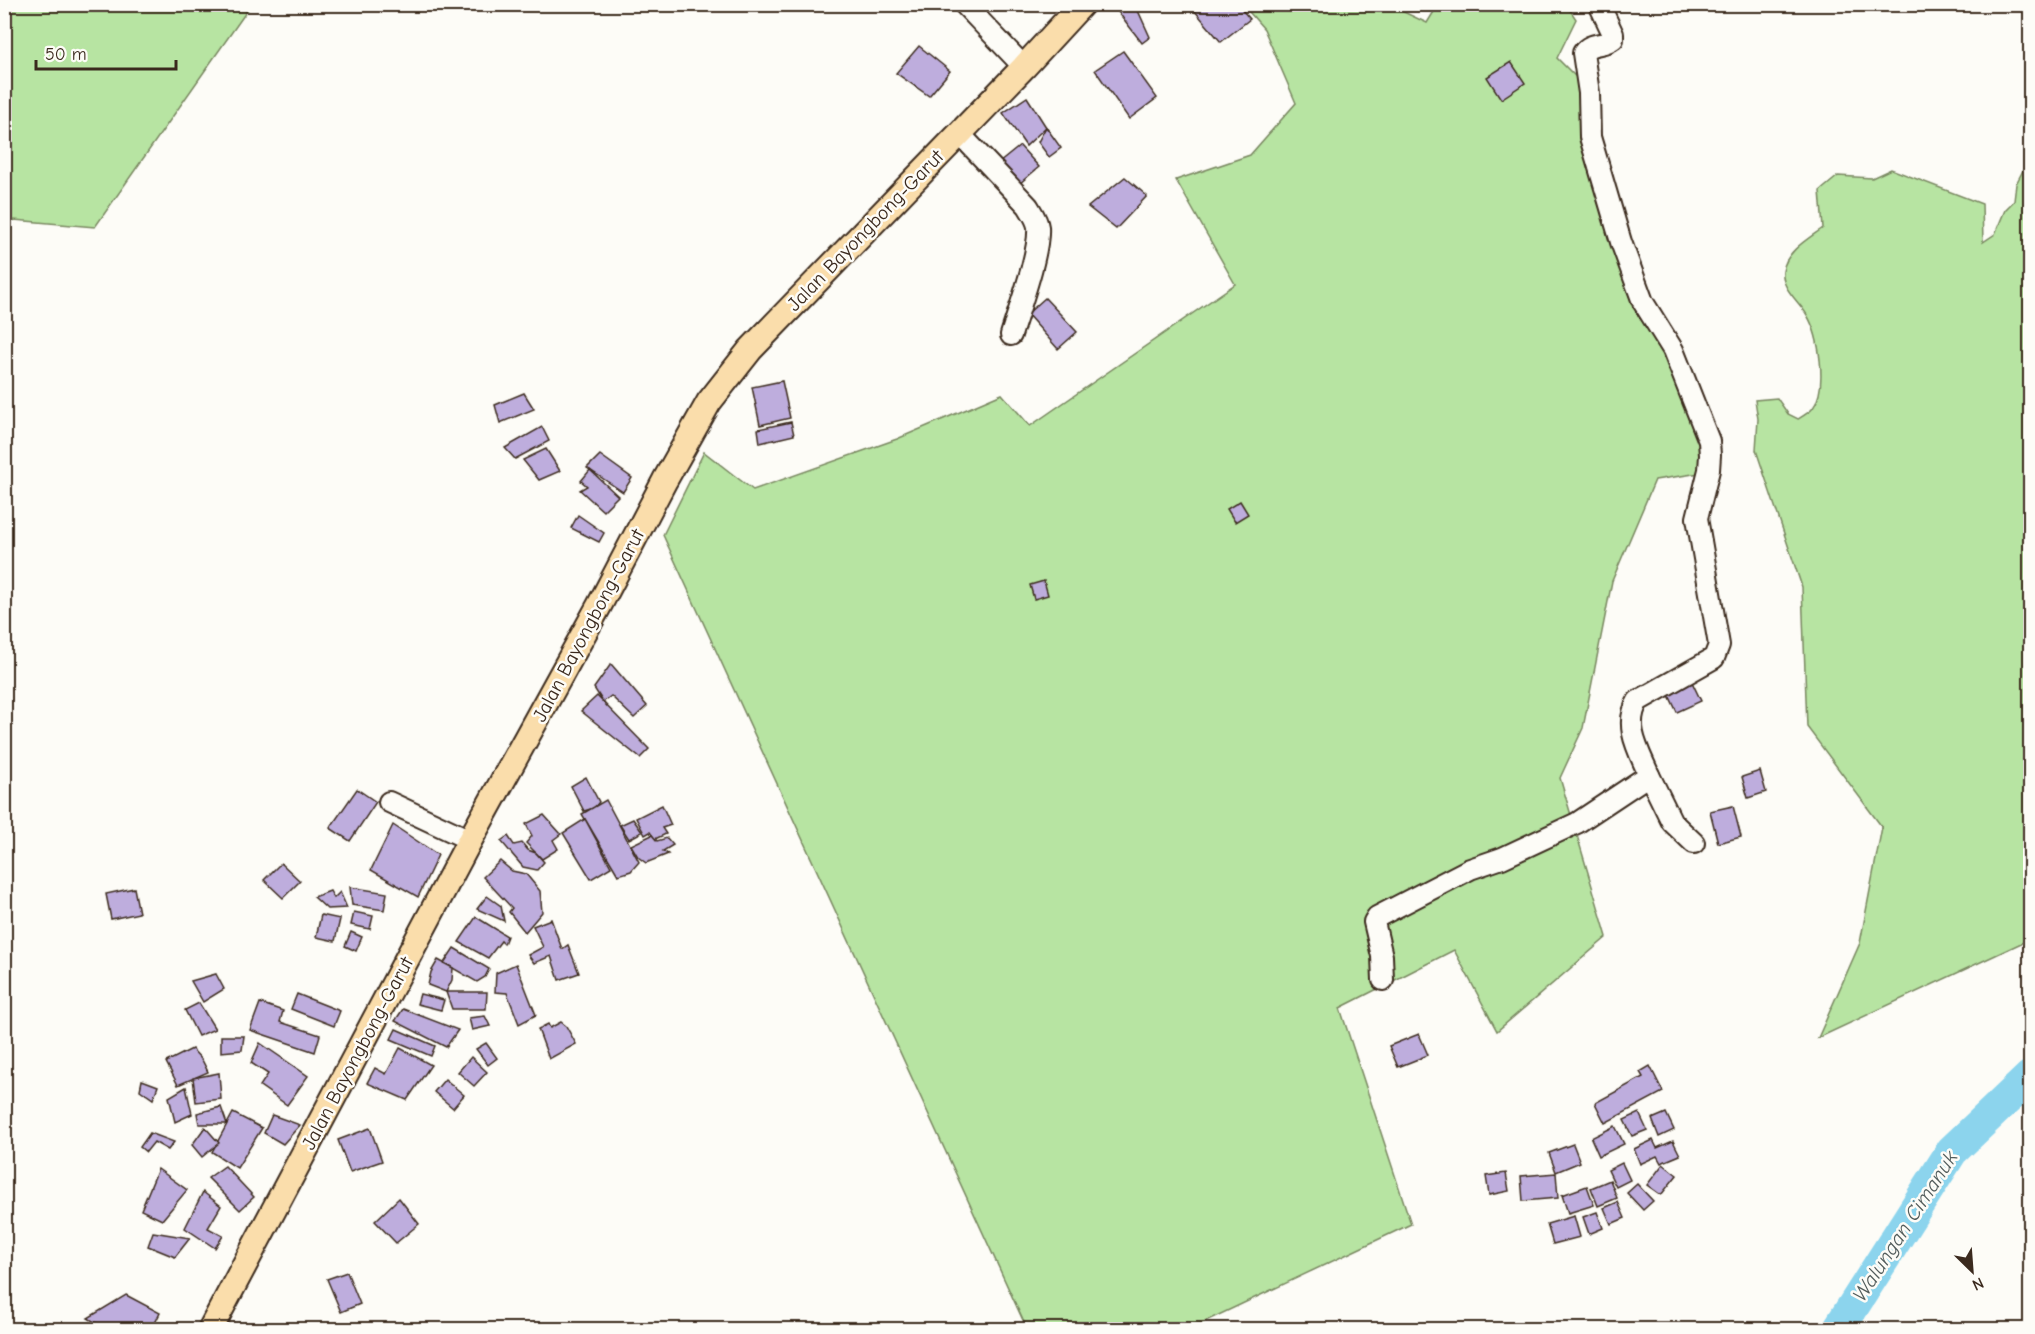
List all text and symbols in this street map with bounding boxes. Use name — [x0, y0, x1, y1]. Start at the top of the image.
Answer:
scale bar — [36, 33, 176, 71]
text: 50 m — [45, 44, 87, 65]
street label: Jalan Bayongbong-Garut — [782, 144, 949, 316]
street label: Jalan Bayongbong-Garut — [528, 524, 650, 726]
street label: Jalan Bayongbong-Garut — [297, 952, 419, 1154]
water label: Walungan Cimanuk — [1847, 1146, 1963, 1306]
north arrow — [1942, 1241, 2002, 1301]
text: N — [1969, 1273, 1986, 1294]

